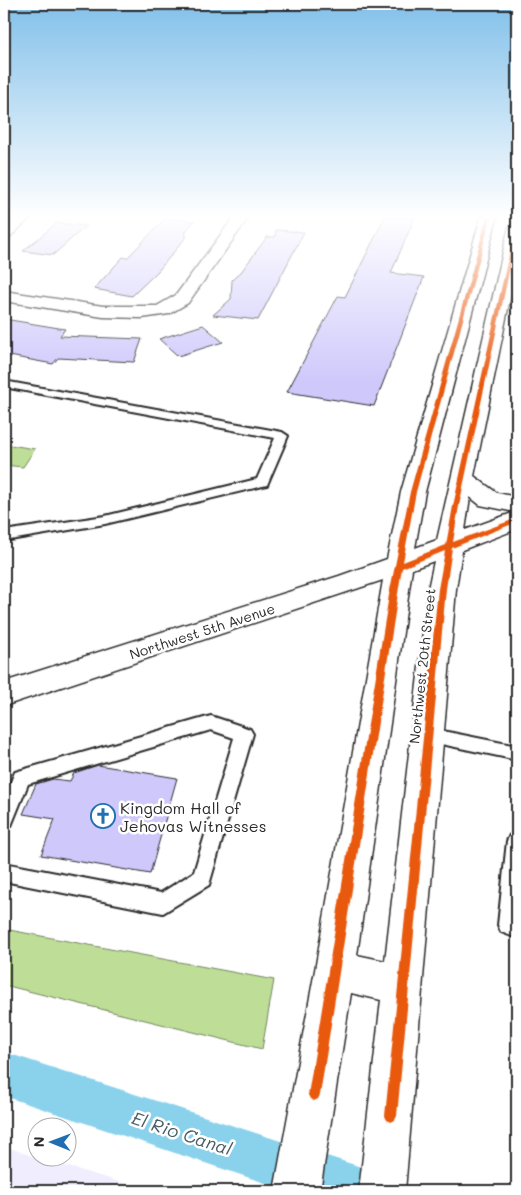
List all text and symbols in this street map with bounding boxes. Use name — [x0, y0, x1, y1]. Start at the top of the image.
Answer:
street label: Northwest 20th Street — [404, 587, 440, 745]
street label: Northwest 5th Avenue — [127, 599, 277, 663]
place label: Kingdom Hall of Jehovas Witnesses — [120, 797, 267, 836]
church icon: Kingdom Hall of Jehovas Witnesses — [90, 803, 116, 829]
water label: El Rio Canal — [129, 1106, 236, 1161]
north arrow — [28, 1118, 78, 1168]
text: N — [29, 1136, 48, 1147]

